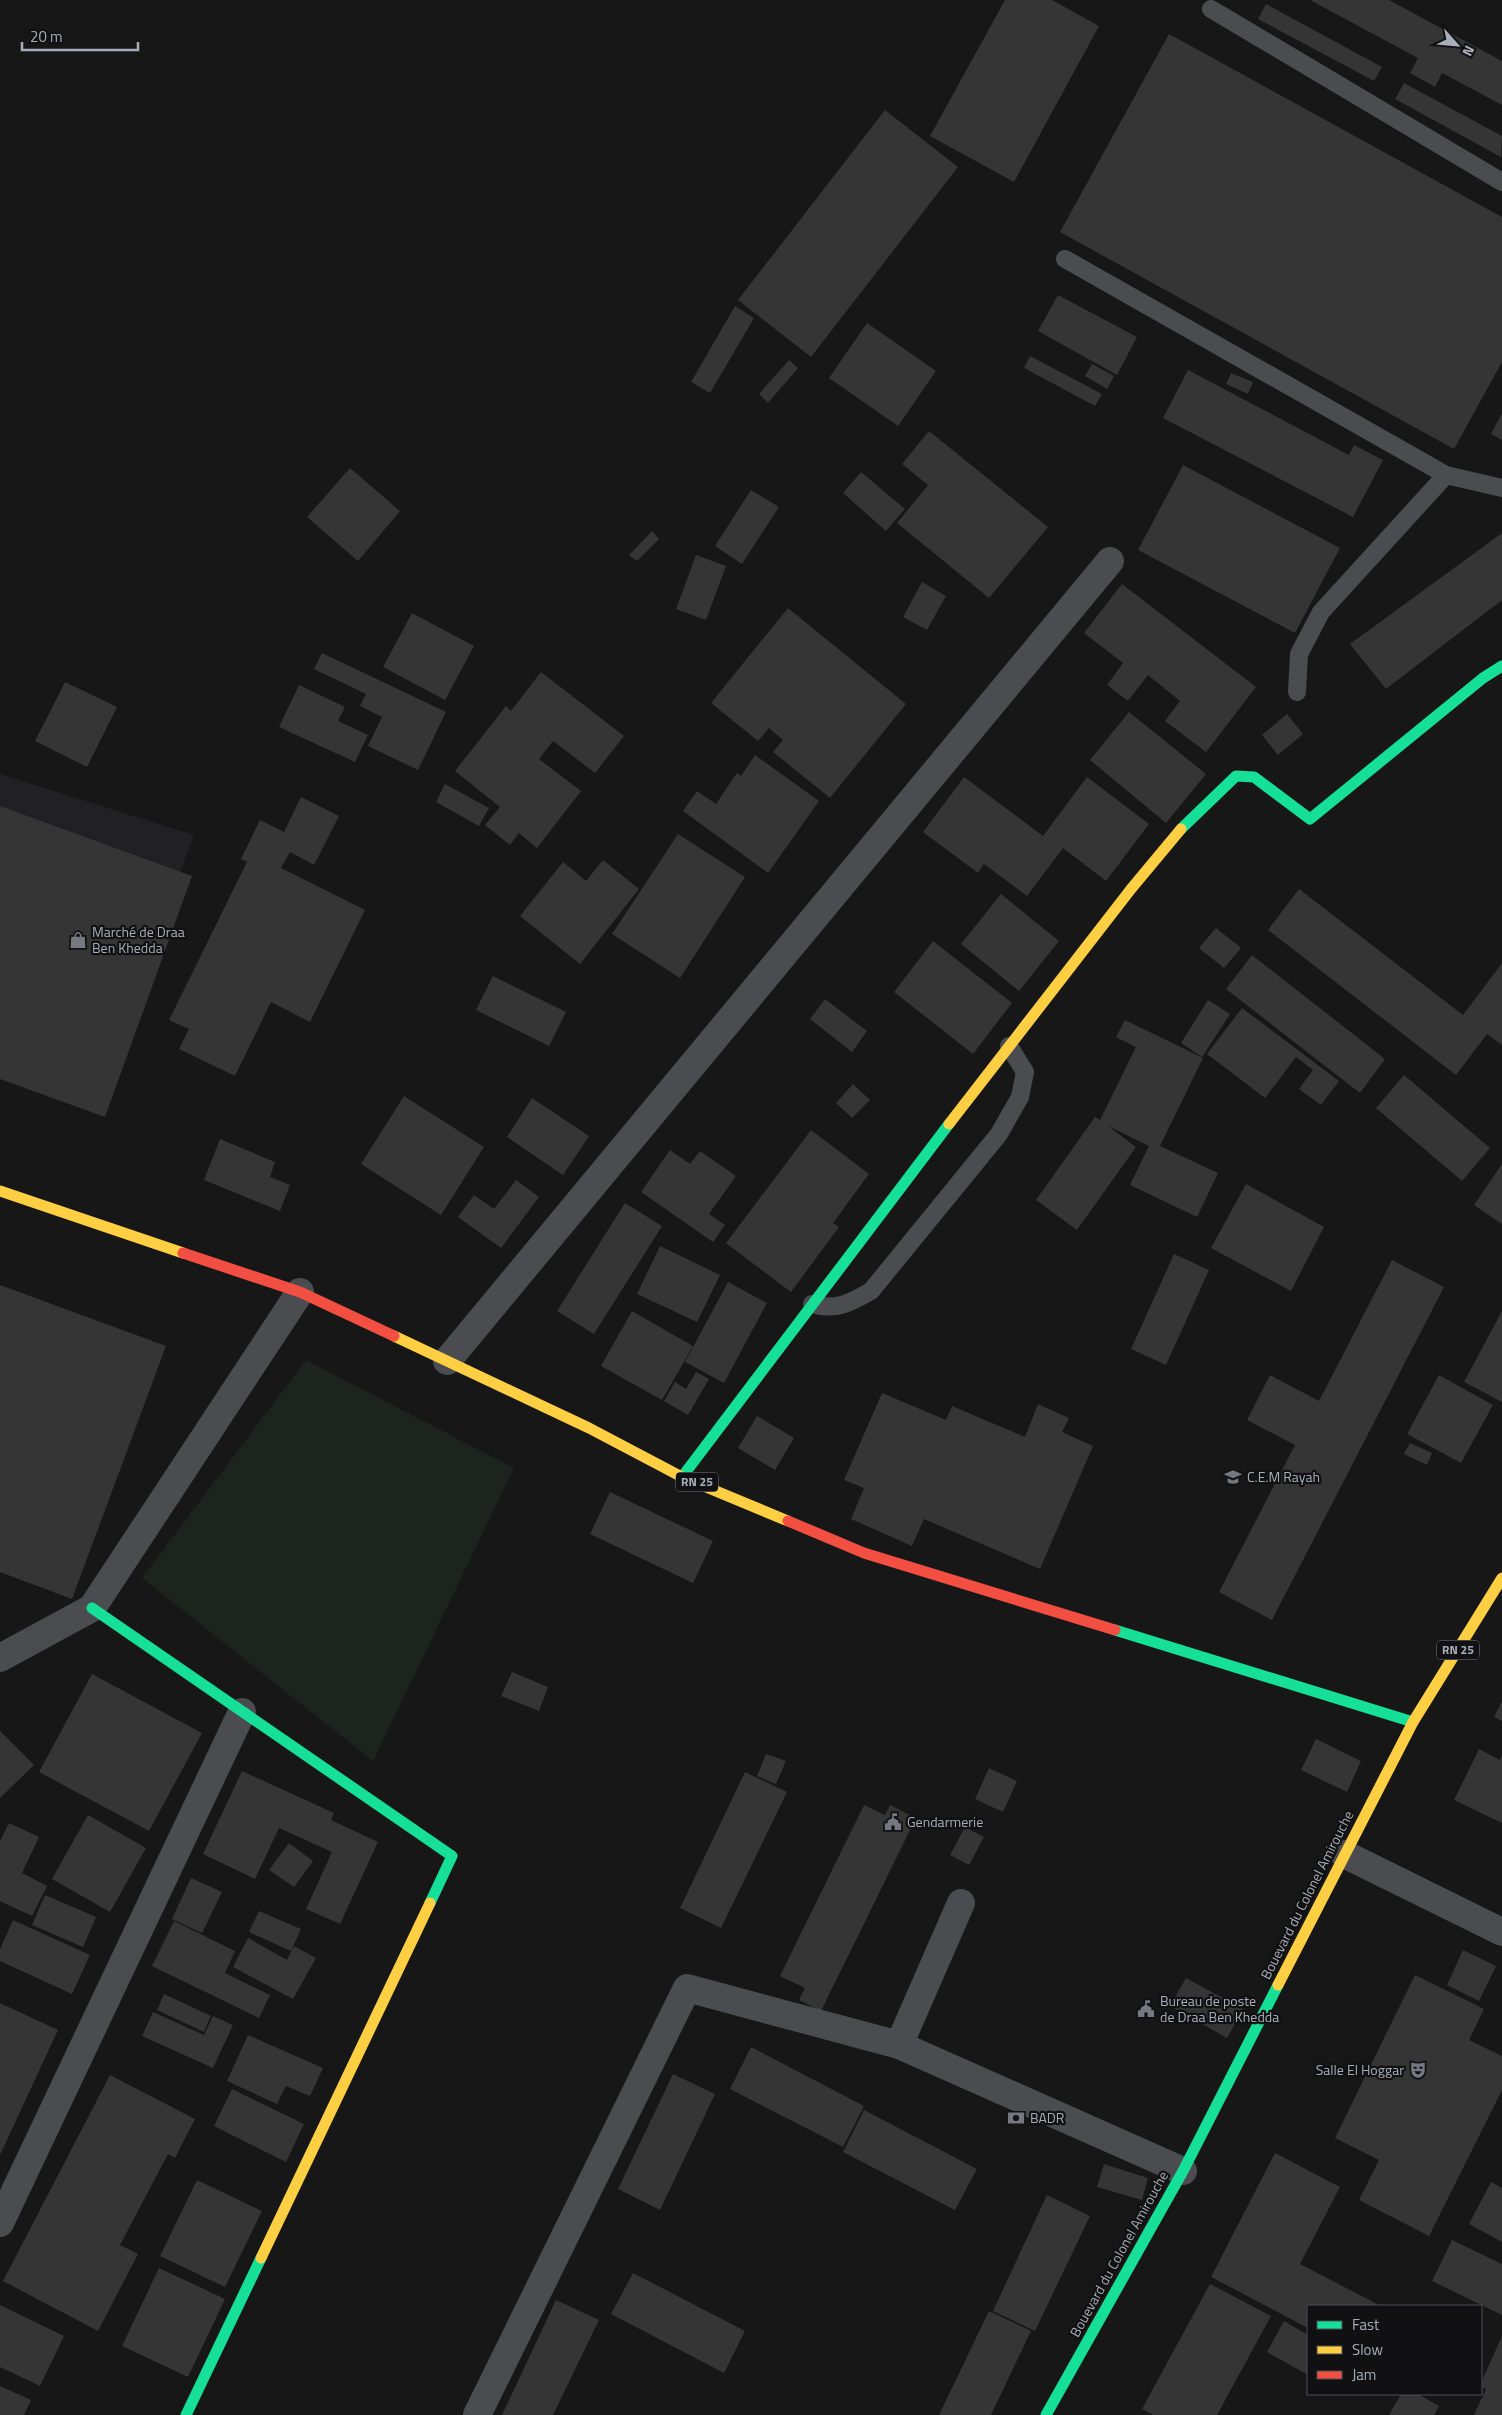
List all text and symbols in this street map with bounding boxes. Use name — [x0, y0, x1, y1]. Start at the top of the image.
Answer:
scale bar — [22, 20, 139, 52]
north arrow — [1432, 20, 1482, 70]
text: 20 m — [30, 25, 63, 48]
text: N — [1457, 42, 1481, 60]
place label: Marché de Draa Ben Khedda — [92, 921, 185, 958]
shop icon: Marché de Draa Ben Khedda — [68, 930, 88, 950]
place label: C.E.M Rayah — [1247, 1466, 1320, 1487]
school or university icon: C.E.M Rayah — [1223, 1467, 1243, 1487]
road number: RN 25 — [676, 1472, 718, 1491]
road number: RN 25 — [1437, 1640, 1479, 1660]
street label: Bouevard du Colonel Amirouche — [1255, 1807, 1358, 1983]
place label: Gendarmerie — [907, 1811, 983, 1832]
public building icon: Gendarmerie — [883, 1812, 903, 1832]
place label: Bureau de poste de Draa Ben Khedda — [1160, 1990, 1279, 2027]
public building icon: Bureau de poste de Draa Ben Khedda — [1136, 1999, 1156, 2019]
place label: Salle El Hoggar — [1316, 2059, 1404, 2080]
theatre icon: Salle El Hoggar — [1408, 2060, 1428, 2080]
place label: BADR — [1030, 2107, 1064, 2128]
bank icon: BADR — [1006, 2108, 1026, 2128]
street label: Bouevard du Colonel Amirouche — [1064, 2167, 1173, 2341]
legend — [1307, 2305, 1482, 2395]
text: Fast — [1352, 2313, 1380, 2336]
text: Slow — [1352, 2338, 1383, 2361]
text: Jam — [1352, 2363, 1376, 2386]

